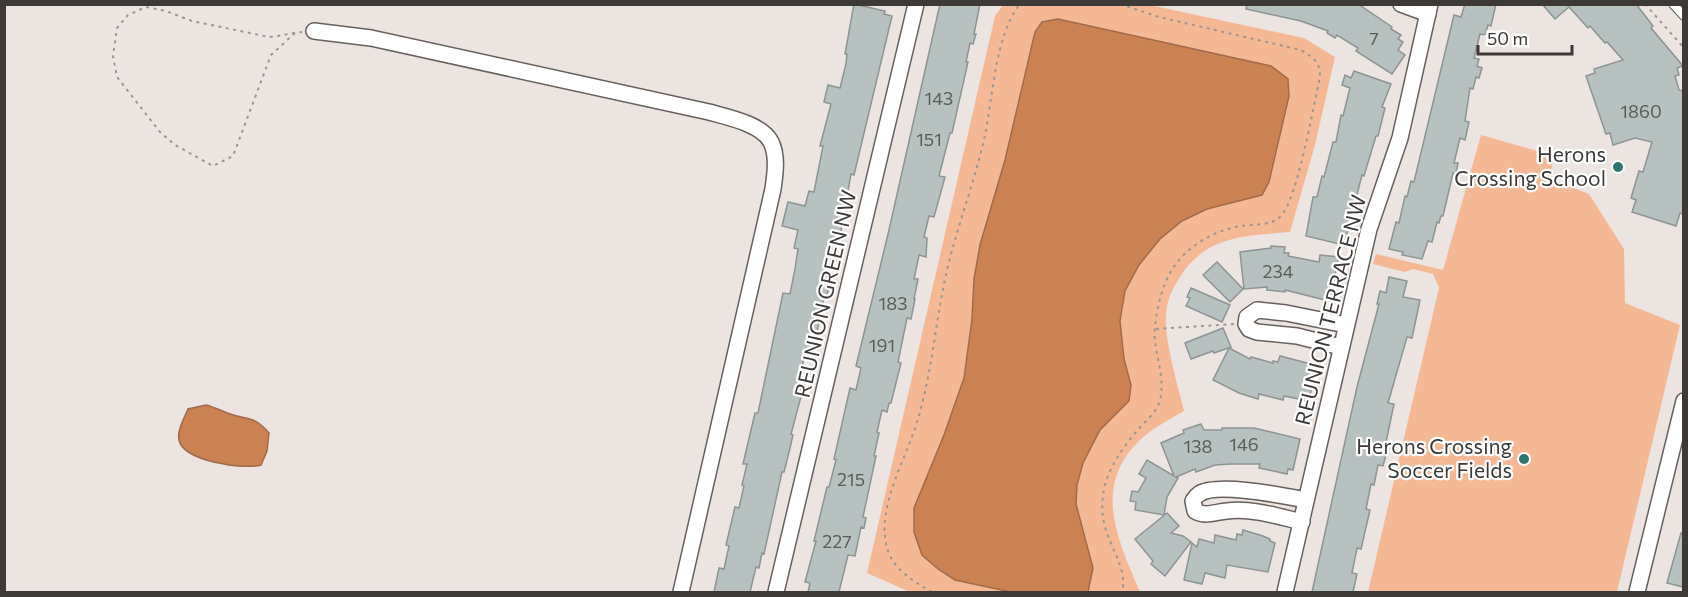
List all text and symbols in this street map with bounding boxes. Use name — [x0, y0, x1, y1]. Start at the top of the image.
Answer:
scale bar — [1478, 18, 1572, 56]
house number: 7 — [1369, 27, 1379, 49]
text: 50 m — [1487, 27, 1528, 49]
house number: 143 — [925, 87, 953, 109]
house number: 1860 — [1620, 100, 1662, 122]
house number: 151 — [916, 128, 942, 150]
place label: Herons Crossing School — [1454, 141, 1606, 190]
marker: Herons Crossing School — [1611, 160, 1625, 174]
street label: REUNION GREEN NW — [789, 188, 861, 400]
street label: REUNION TERRACE NW — [1289, 192, 1370, 427]
house number: 234 — [1262, 260, 1294, 282]
house number: 183 — [879, 292, 907, 314]
house number: 191 — [869, 334, 895, 356]
house number: 146 — [1229, 433, 1259, 455]
place label: Herons Crossing Soccer Fields — [1356, 433, 1512, 482]
house number: 138 — [1184, 435, 1213, 457]
marker: Herons Crossing Soccer Fields — [1517, 452, 1531, 466]
house number: 215 — [837, 468, 865, 490]
house number: 227 — [822, 530, 852, 552]

